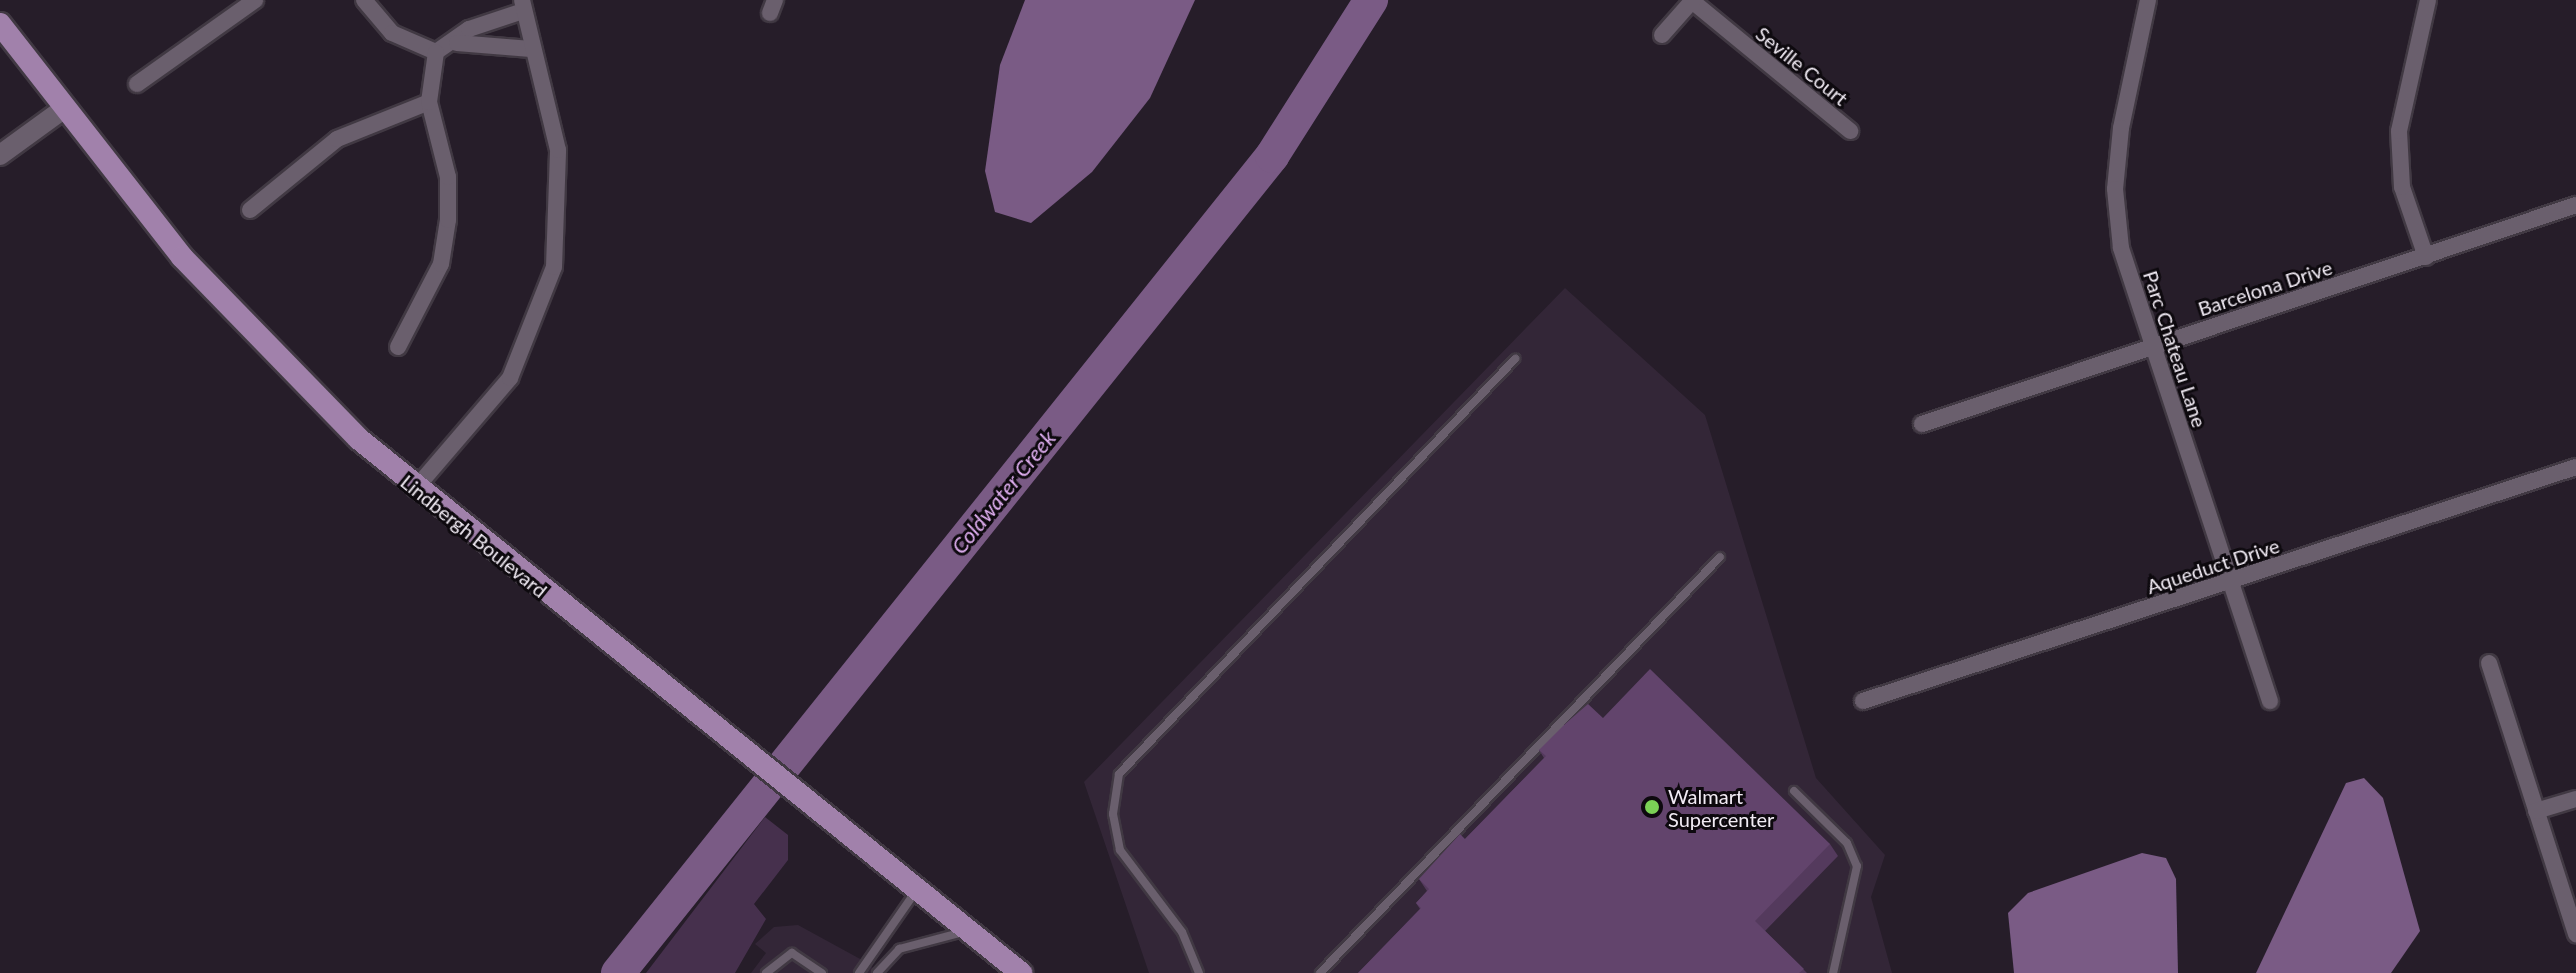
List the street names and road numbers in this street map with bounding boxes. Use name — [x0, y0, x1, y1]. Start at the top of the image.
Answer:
street label: Seville Court — [1751, 22, 1853, 110]
street label: Barcelona Drive — [2195, 255, 2335, 321]
street label: Parc Chateau Lane — [2138, 268, 2212, 430]
street label: Lindbergh Boulevard — [396, 470, 552, 602]
street label: Aqueduct Drive — [2144, 533, 2282, 599]

